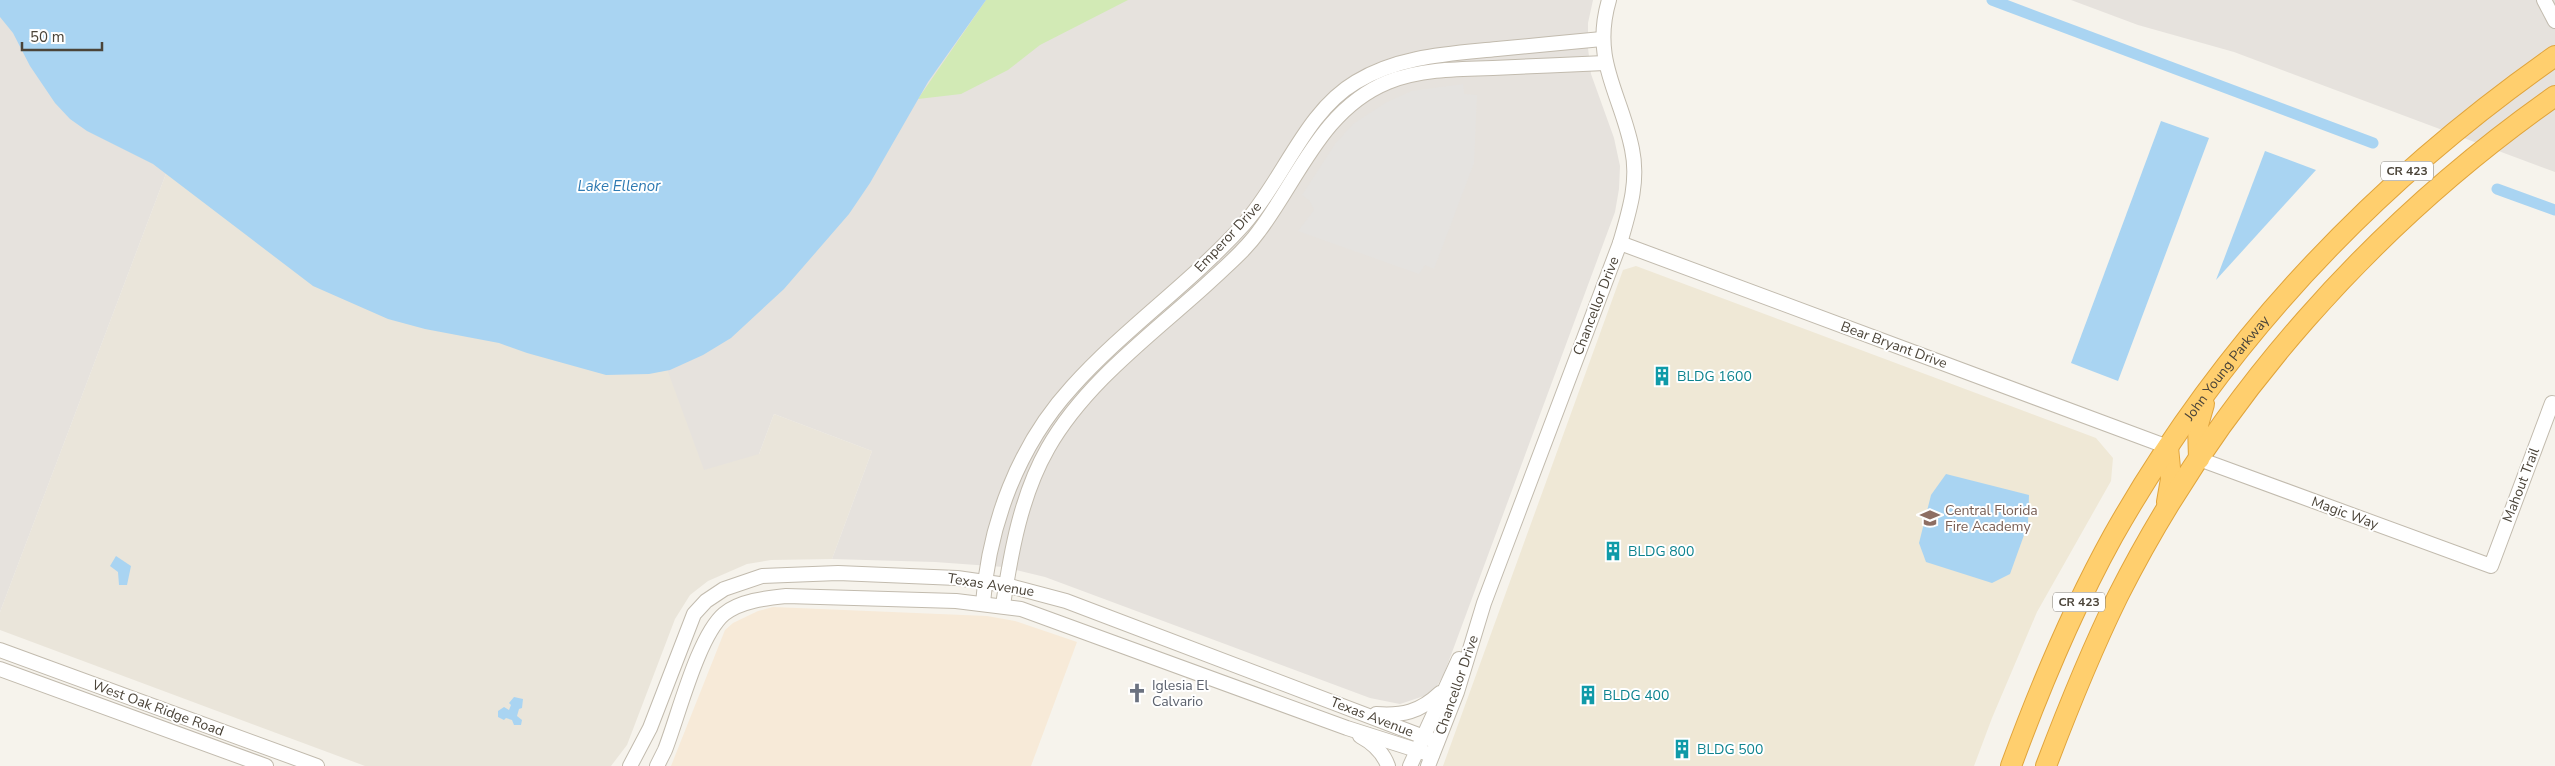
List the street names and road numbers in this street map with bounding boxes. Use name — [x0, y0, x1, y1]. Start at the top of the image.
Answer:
road number: CR 423 — [2381, 162, 2433, 180]
street label: Emperor Drive — [1190, 198, 1266, 276]
street label: Chancellor Drive — [1568, 254, 1624, 358]
street label: John Young Parkway — [2179, 310, 2274, 425]
street label: Bear Bryant Drive — [1838, 317, 1950, 373]
street label: Mahout Trail — [2498, 444, 2544, 525]
street label: Magic Way — [2309, 492, 2382, 534]
street label: Texas Avenue — [946, 569, 1036, 601]
road number: CR 423 — [2053, 592, 2105, 612]
street label: Chancellor Drive — [1431, 633, 1483, 737]
street label: West Oak Ridge Road — [90, 675, 226, 741]
street label: Texas Avenue — [1328, 692, 1416, 742]

